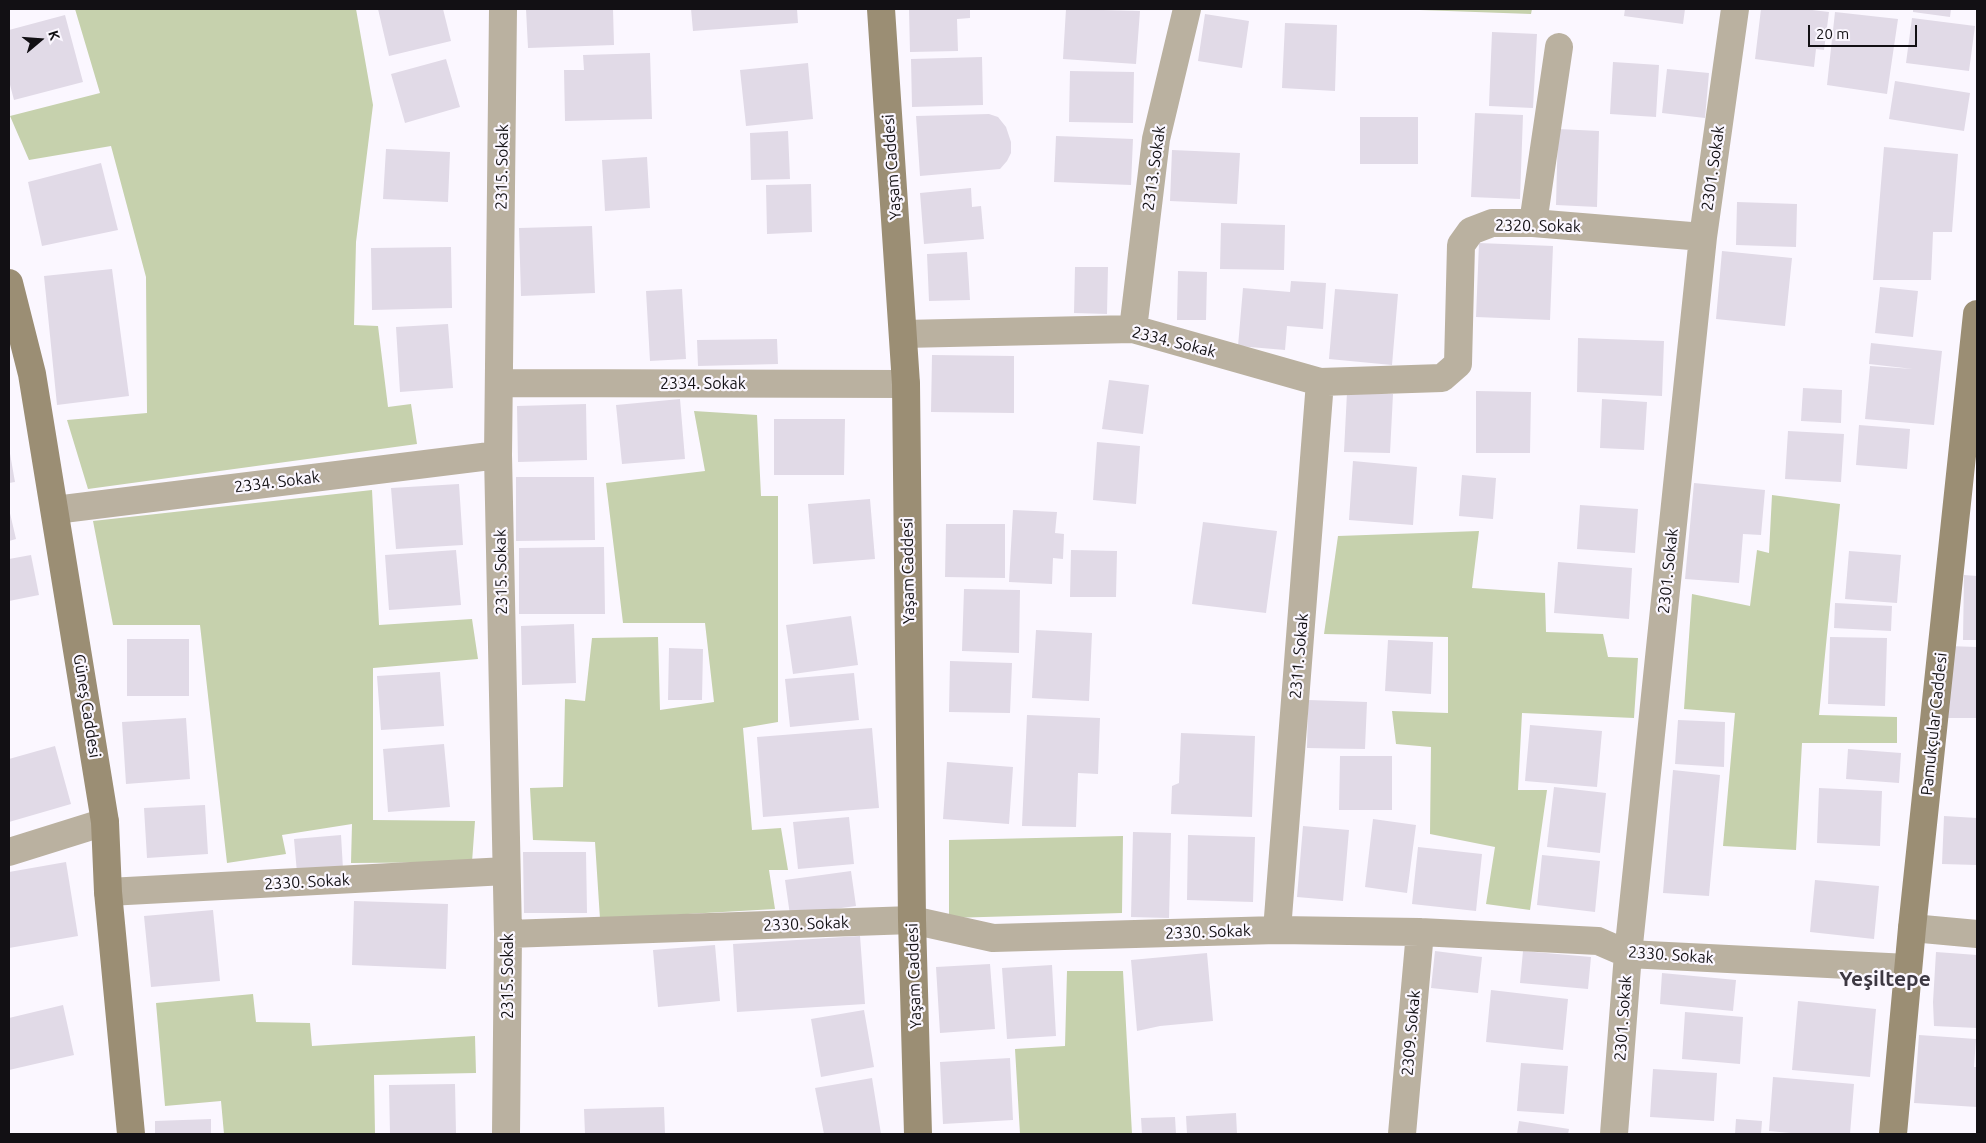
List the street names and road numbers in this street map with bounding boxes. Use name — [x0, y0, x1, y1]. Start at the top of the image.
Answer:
street label: Yaşam Caddesi — [879, 113, 905, 221]
street label: 2315. Sokak — [492, 124, 512, 210]
street label: 2313. Sokak — [1139, 124, 1169, 212]
street label: 2301. Sokak — [1698, 124, 1728, 212]
street label: 2320. Sokak — [1495, 216, 1581, 236]
street label: 2334. Sokak — [1130, 322, 1218, 362]
street label: 2334. Sokak — [660, 374, 746, 394]
street label: 2334. Sokak — [233, 467, 321, 497]
street label: Yaşam Caddesi — [897, 518, 919, 624]
street label: 2301. Sokak — [1654, 527, 1682, 615]
street label: 2315. Sokak — [491, 529, 511, 615]
street label: 2311. Sokak — [1286, 612, 1312, 700]
street label: Pamukçular Caddesi — [1917, 652, 1951, 796]
street label: Güneş Caddesi — [69, 653, 105, 759]
street label: 2330. Sokak — [264, 870, 350, 894]
street label: 2330. Sokak — [763, 913, 849, 935]
street label: 2330. Sokak — [1165, 921, 1251, 943]
street label: Yaşam Caddesi — [903, 923, 925, 1029]
street label: 2315. Sokak — [498, 933, 518, 1019]
street label: 2330. Sokak — [1628, 942, 1714, 968]
street label: 2301. Sokak — [1610, 975, 1636, 1061]
street label: 2309. Sokak — [1398, 989, 1424, 1077]

